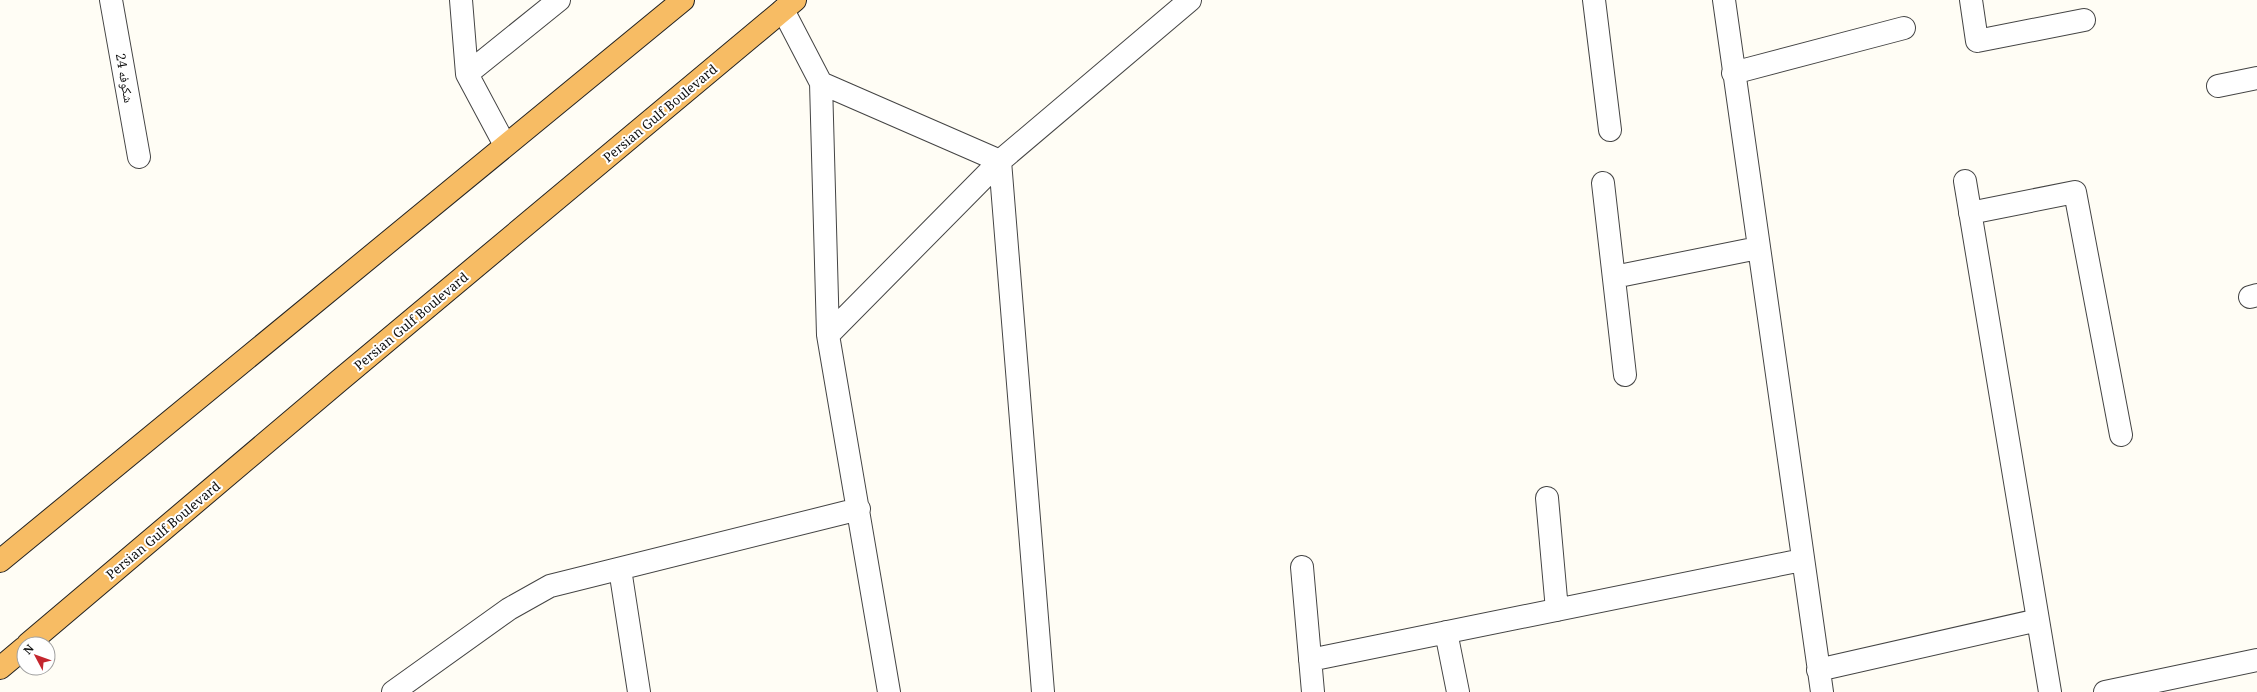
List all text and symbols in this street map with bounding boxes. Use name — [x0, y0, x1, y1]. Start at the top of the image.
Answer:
street label: شکوفه 24 — [112, 52, 138, 104]
street label: Persian Gulf Boulevard — [599, 60, 721, 166]
street label: Persian Gulf Boulevard — [350, 268, 472, 374]
street label: Persian Gulf Boulevard — [102, 477, 224, 583]
north arrow — [16, 636, 56, 676]
text: N — [20, 641, 37, 657]

